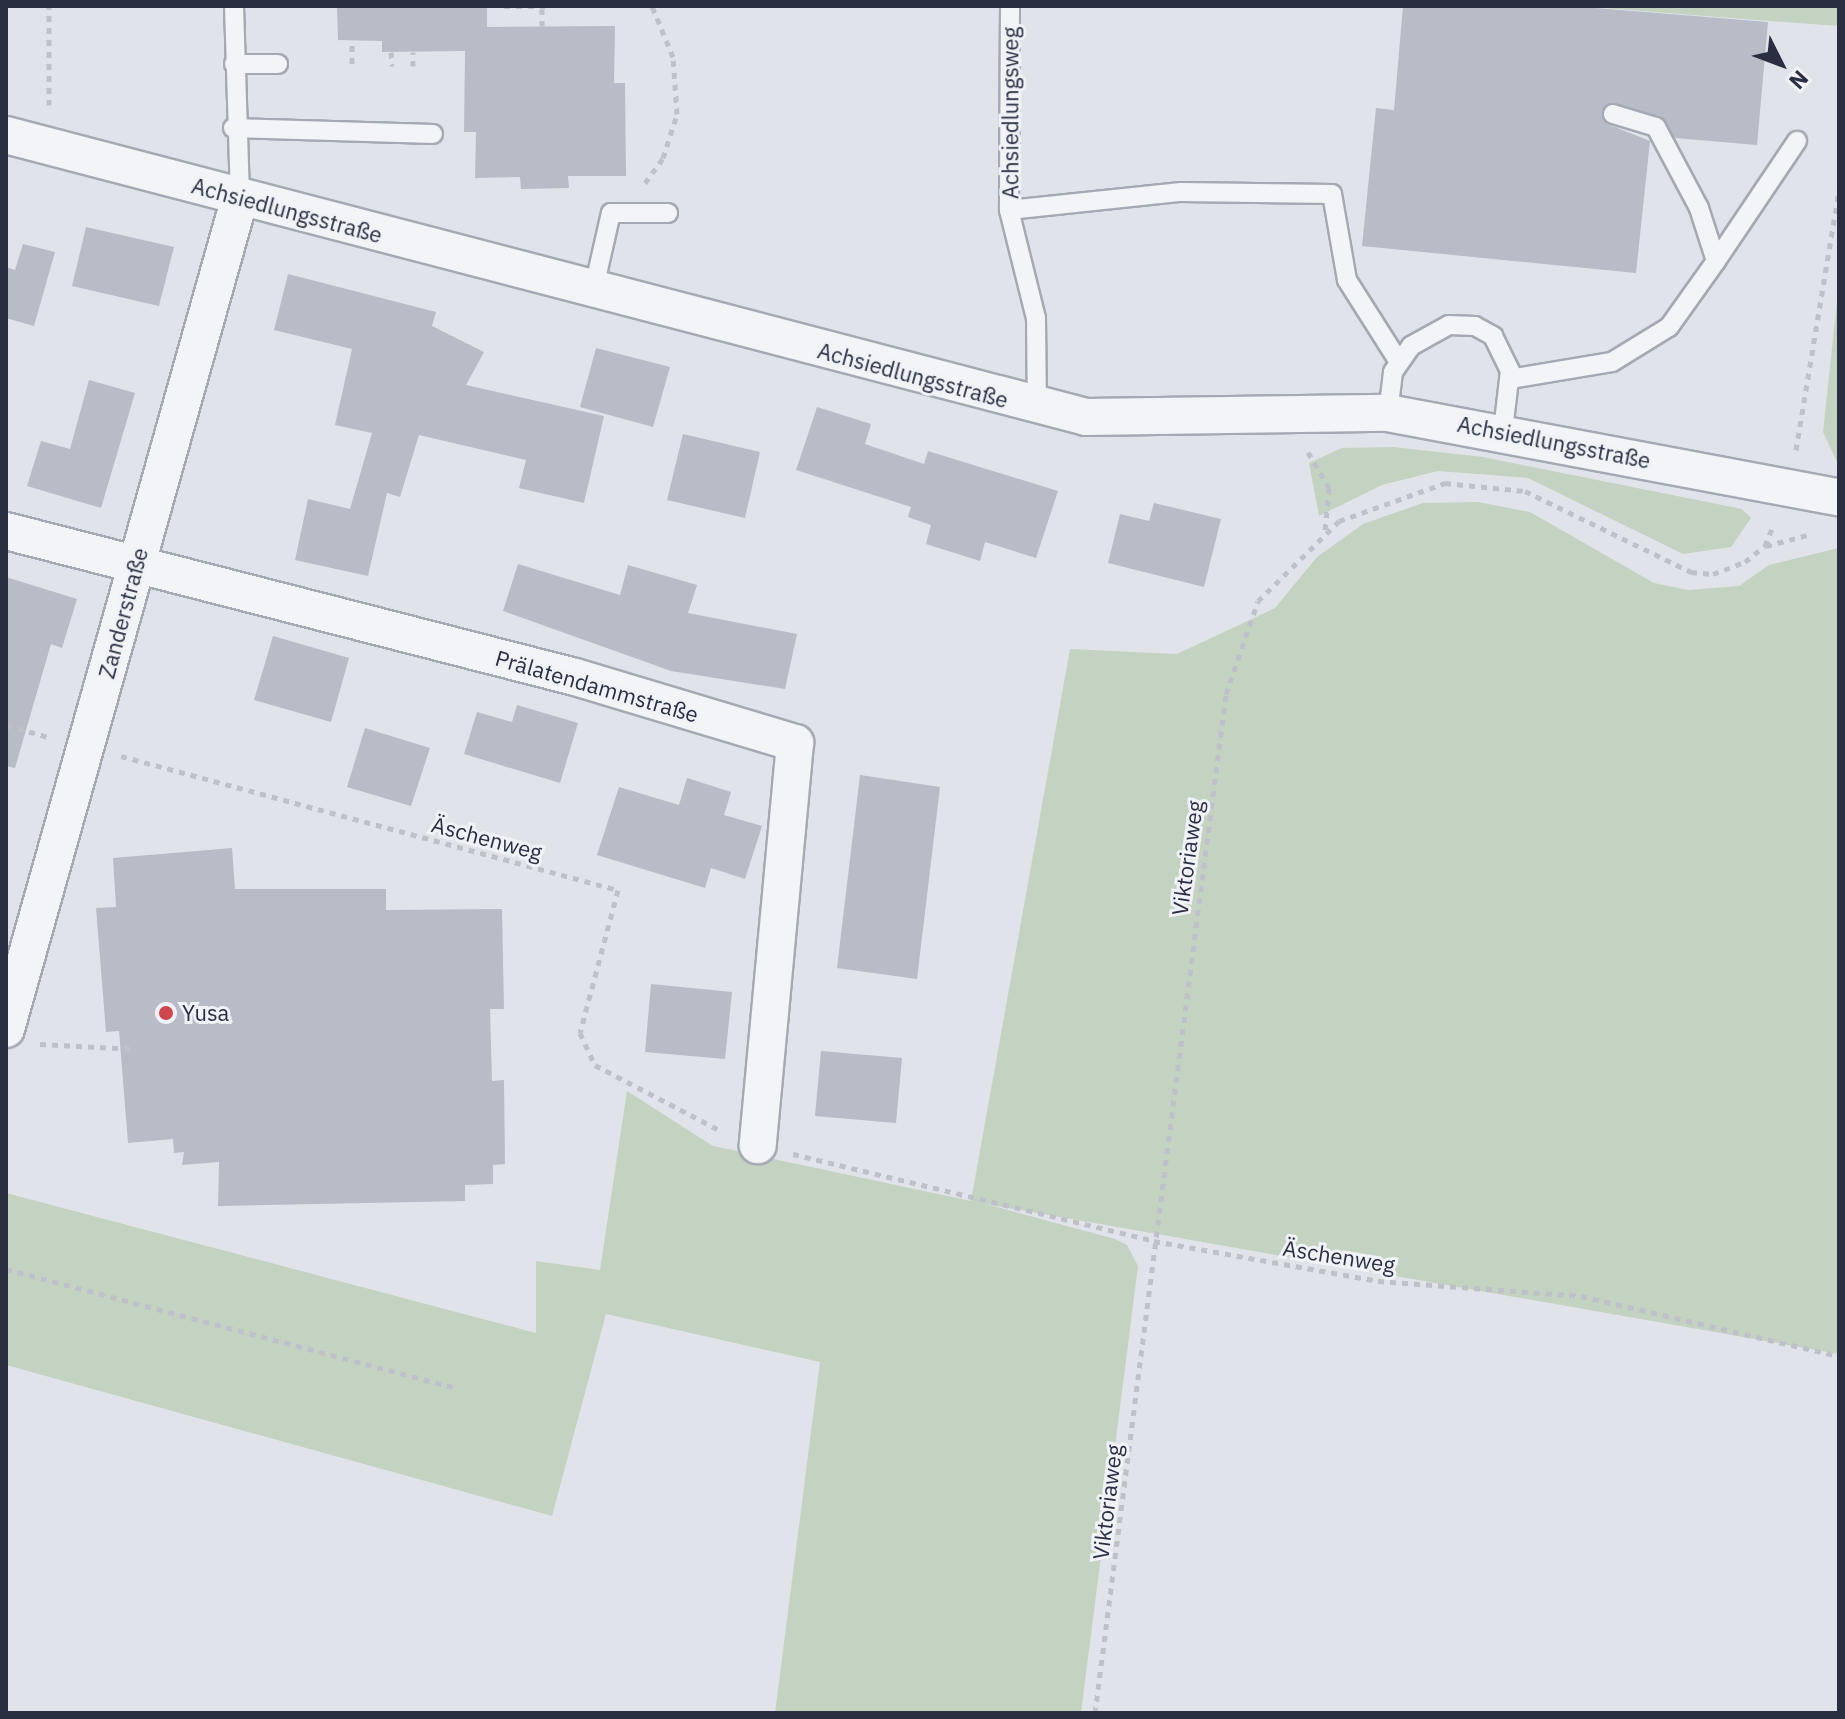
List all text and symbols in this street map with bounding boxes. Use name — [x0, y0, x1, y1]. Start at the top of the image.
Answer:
north arrow — [1741, 24, 1821, 104]
street label: Achsiedlungsweg — [997, 27, 1023, 199]
text: N — [1783, 65, 1815, 96]
street label: Achsiedlungsstraße — [189, 172, 385, 248]
street label: Achsiedlungsstraße — [815, 337, 1011, 413]
street label: Achsiedlungsstraße — [1455, 410, 1653, 474]
street label: Zanderstraße — [93, 545, 153, 681]
street label: Prälatendammstraße — [492, 644, 702, 728]
street label: Viktoriaweg — [1166, 799, 1208, 917]
street label: Äschenweg — [429, 811, 545, 865]
place label: Yusa — [182, 1000, 229, 1026]
marker: Yusa — [157, 1004, 175, 1022]
street label: Äschenweg — [1281, 1234, 1397, 1278]
street label: Viktoriaweg — [1087, 1443, 1127, 1561]

